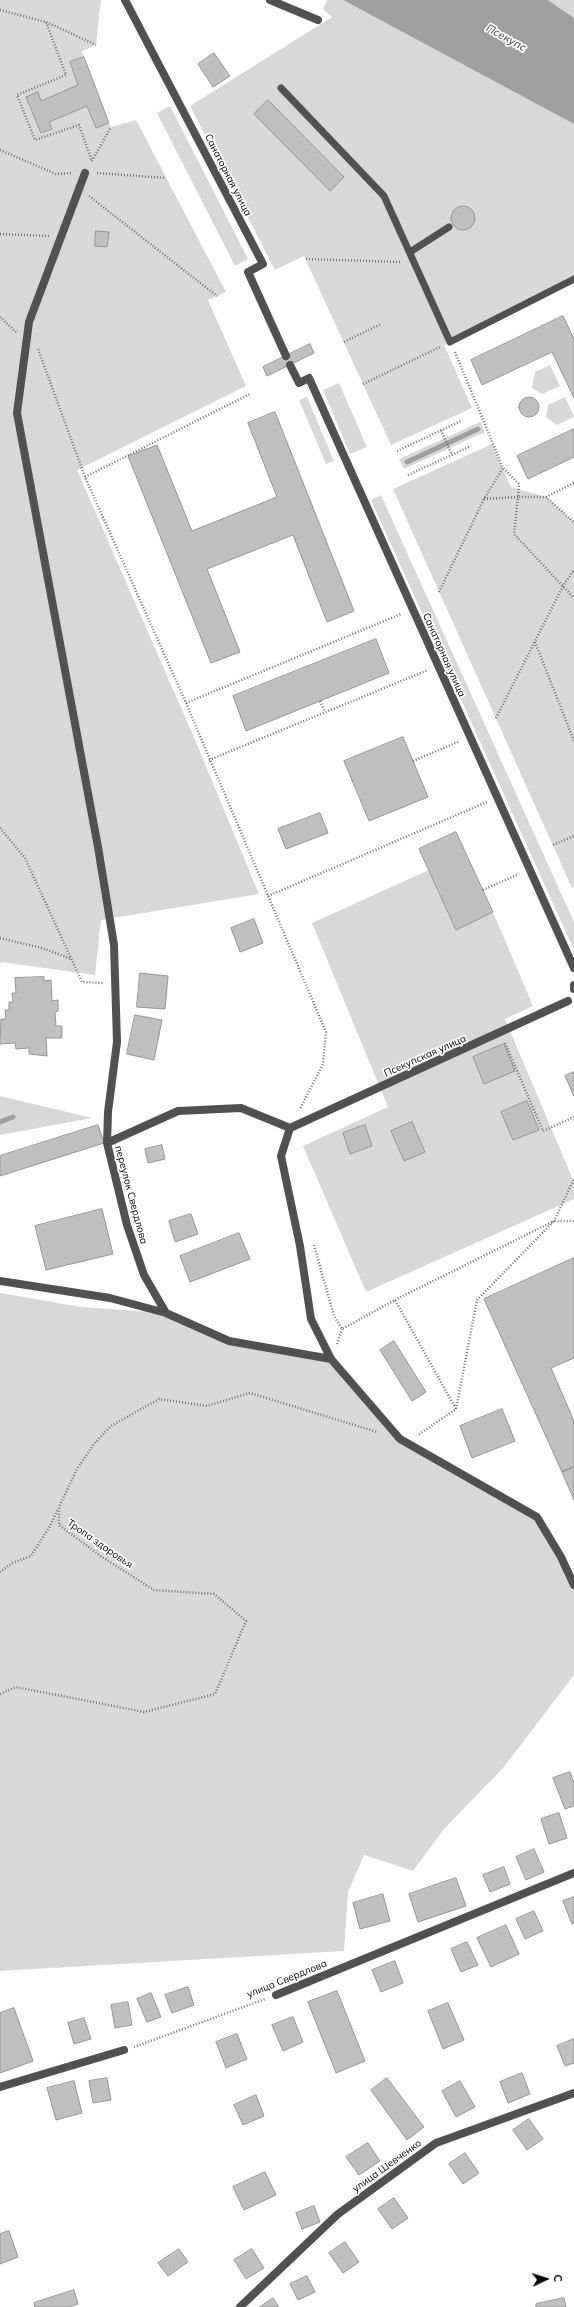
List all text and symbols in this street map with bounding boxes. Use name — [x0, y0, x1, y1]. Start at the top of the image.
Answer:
water label: Псекупс — [484, 22, 528, 54]
street label: Санаторная улица — [202, 132, 254, 218]
street label: Санаторная улица — [420, 611, 468, 699]
street label: Псекупская улица — [382, 1032, 468, 1080]
street label: переулок Свердлова — [112, 1145, 150, 1245]
street label: Тропа здоровья — [65, 1517, 135, 1571]
street label: улица Свердлова — [245, 1957, 329, 2001]
street label: улица Шевченко — [350, 2137, 424, 2195]
north arrow — [526, 2259, 566, 2299]
text: С — [551, 2274, 565, 2282]

